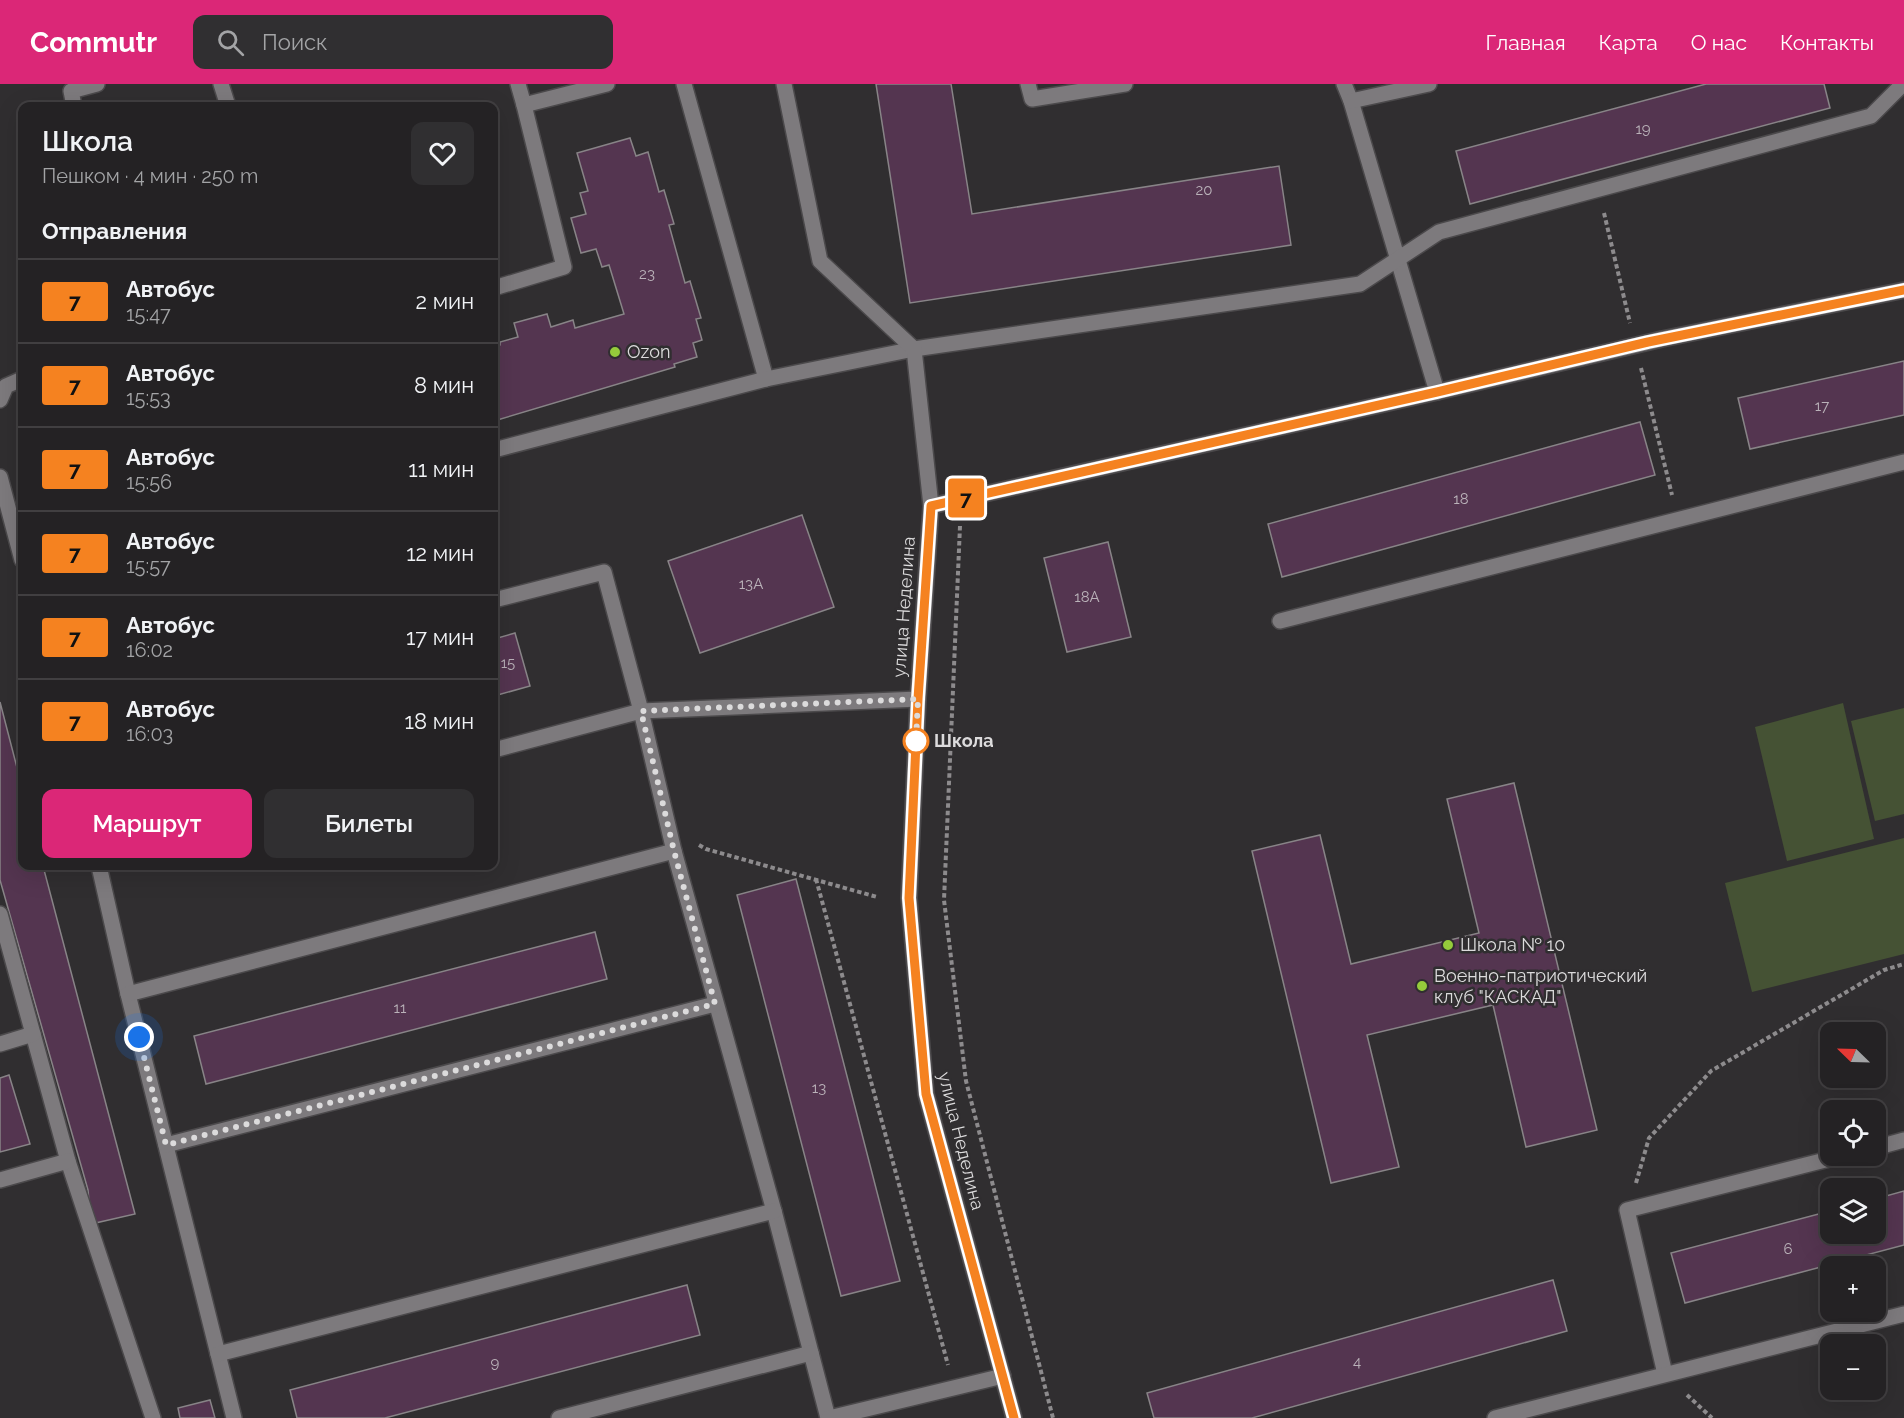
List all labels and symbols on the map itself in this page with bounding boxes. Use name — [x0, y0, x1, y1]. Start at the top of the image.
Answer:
house number: 19 — [1635, 120, 1651, 138]
house number: 20 — [1196, 181, 1213, 199]
house number: 23 — [639, 265, 655, 283]
place label: Ozon — [627, 341, 670, 362]
marker: Ozon — [608, 345, 622, 359]
house number: 17 — [1815, 397, 1829, 415]
line badge: 7 — [946, 478, 986, 518]
house number: 18 — [1453, 490, 1469, 508]
street label: улица Неделина — [888, 536, 919, 678]
house number: 13А — [739, 575, 763, 593]
house number: 18А — [1074, 588, 1100, 606]
house number: 15 — [501, 654, 515, 672]
marker: Школа — [903, 728, 929, 754]
place label: Школа — [934, 730, 994, 751]
place label: Школа № 10 — [1460, 934, 1565, 955]
marker: Школа № 10 — [1441, 938, 1455, 952]
place label: Военно-патриотический клуб "КАСКАД" — [1434, 965, 1647, 1007]
marker: Военно-патриотический клуб "КАСКАД" — [1415, 979, 1429, 993]
house number: 11 — [394, 999, 407, 1017]
your location — [124, 1022, 154, 1052]
north arrow — [1820, 1022, 1886, 1088]
street label: улица Неделина — [934, 1070, 989, 1212]
house number: 13 — [812, 1079, 826, 1097]
house number: 6 — [1783, 1240, 1793, 1258]
house number: 4 — [1353, 1353, 1361, 1371]
house number: 9 — [491, 1354, 500, 1372]

